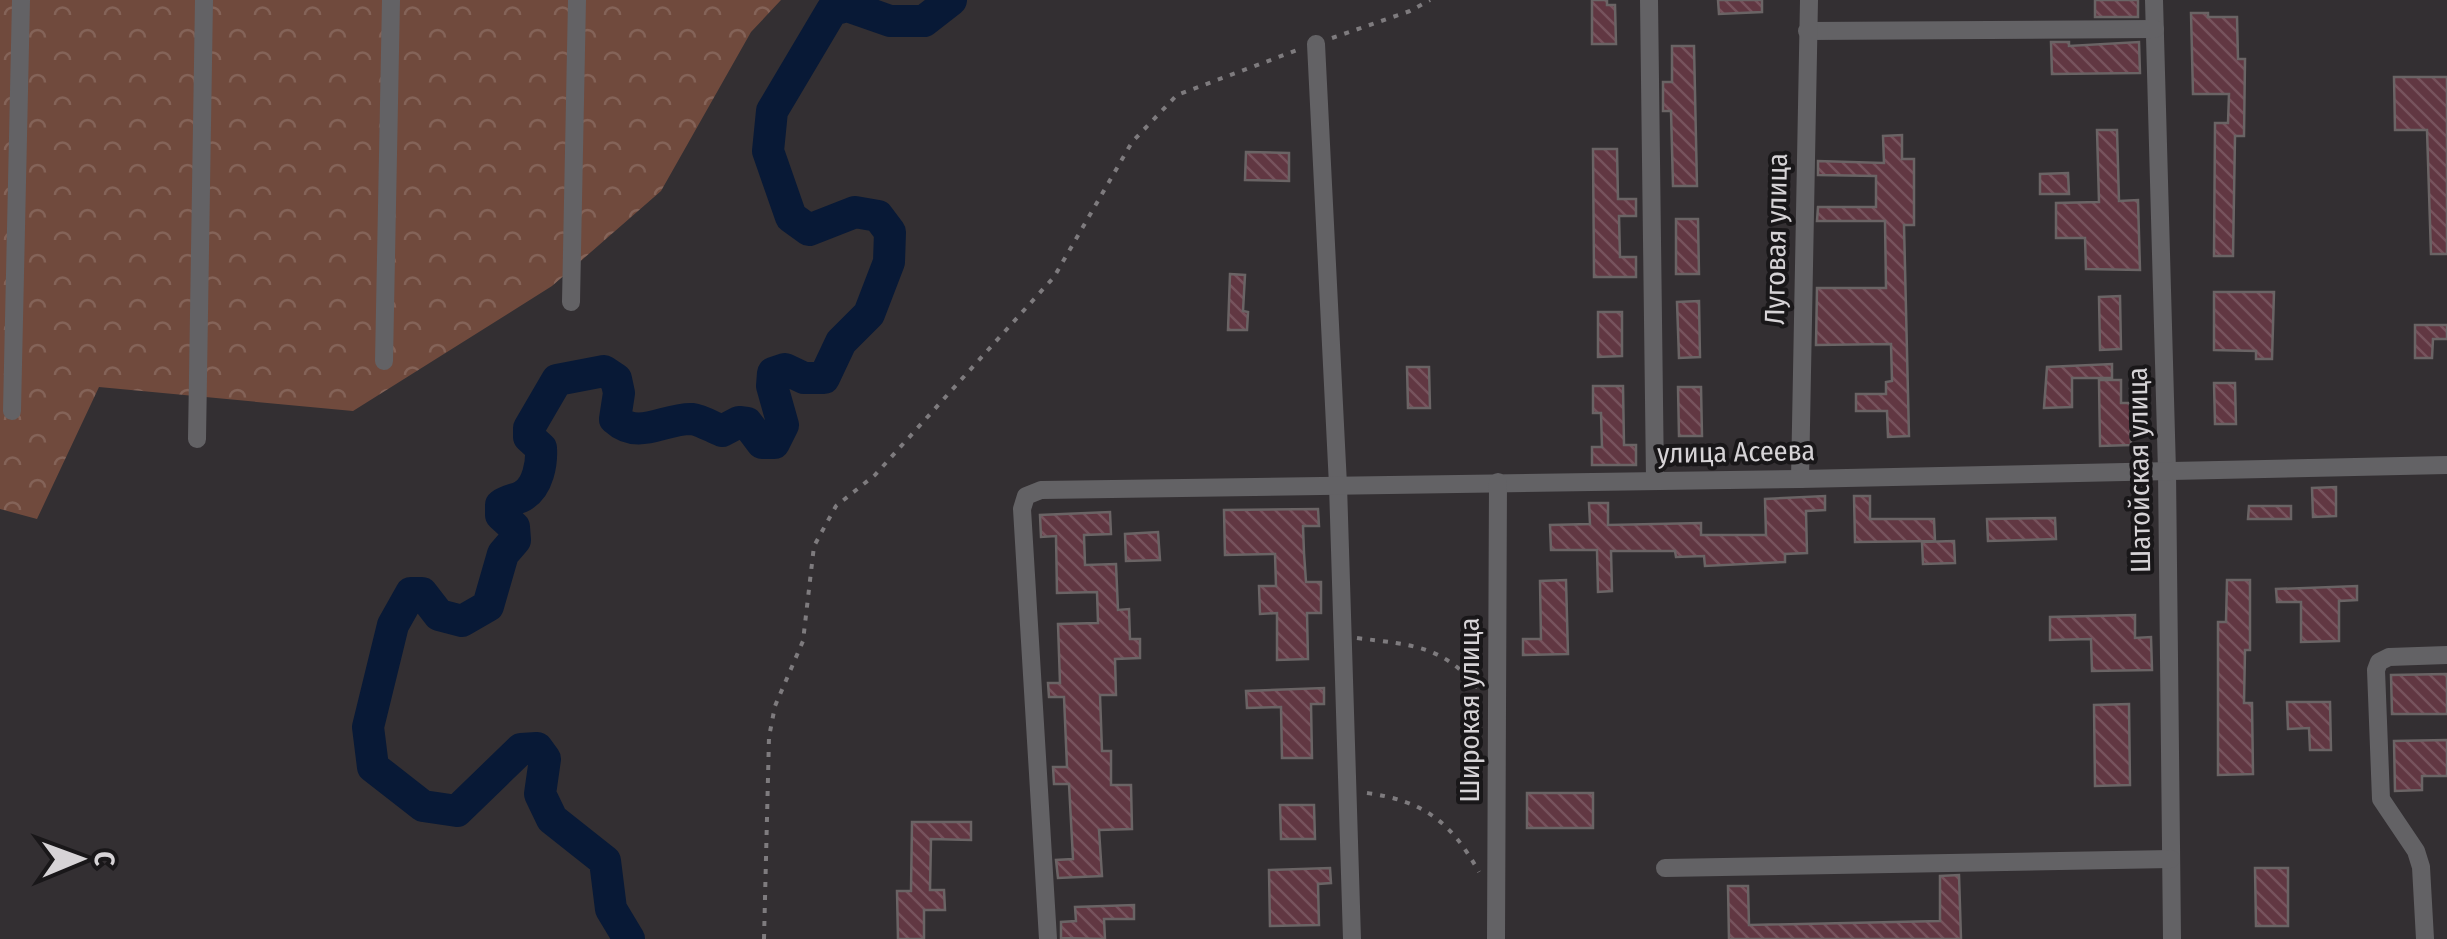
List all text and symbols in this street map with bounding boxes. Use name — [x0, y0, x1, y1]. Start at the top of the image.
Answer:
street label: Луговая улица — [1758, 153, 1794, 325]
street label: Шатойская улица — [2121, 367, 2157, 573]
street label: улица Асеева — [1657, 434, 1815, 470]
street label: Широкая улица — [1453, 618, 1486, 802]
north arrow — [30, 809, 130, 909]
text: С — [88, 851, 121, 867]

